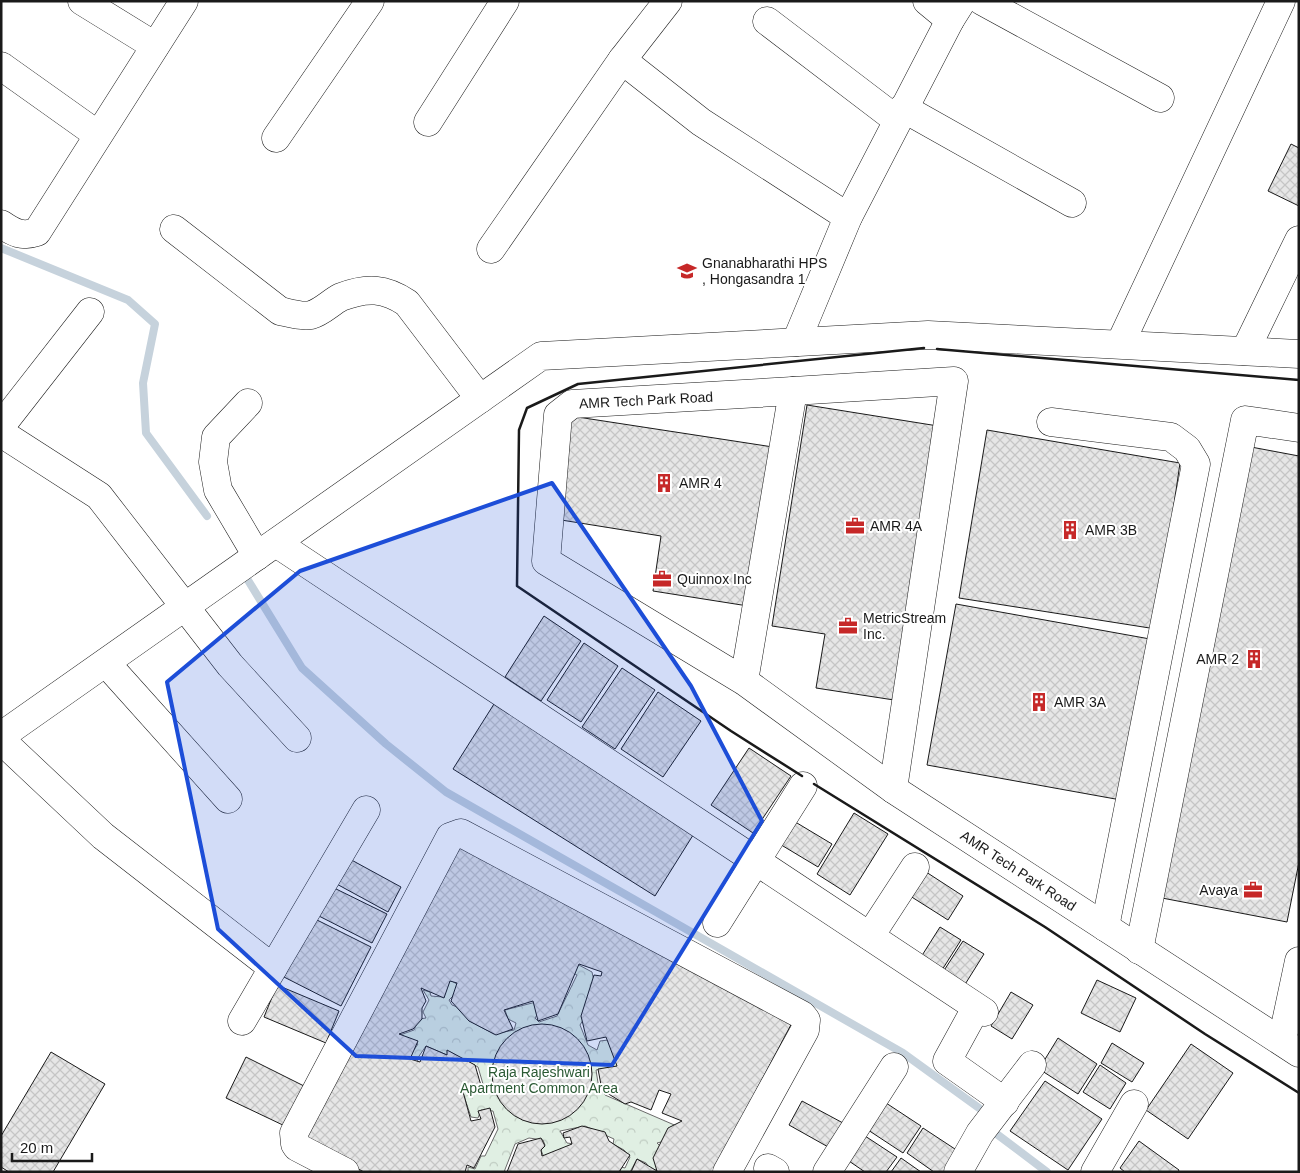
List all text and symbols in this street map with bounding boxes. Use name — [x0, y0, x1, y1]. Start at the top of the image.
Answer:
place label: Gnanabharathi HPS , Hongasandra 1 — [702, 255, 827, 287]
school or university icon: Gnanabharathi HPS , Hongasandra 1 — [676, 260, 698, 282]
street label: AMR Tech Park Road — [578, 388, 714, 412]
building icon: AMR 4 — [653, 472, 675, 494]
place label: AMR 4 — [679, 475, 722, 491]
office icon: AMR 4A — [844, 515, 866, 537]
place label: AMR 4A — [870, 518, 923, 534]
building icon: AMR 3B — [1059, 519, 1081, 541]
place label: AMR 3B — [1085, 522, 1137, 538]
office icon: Quinnox Inc — [651, 568, 673, 590]
place label: Quinnox Inc — [677, 571, 752, 587]
place label: MetricStream Inc. — [863, 610, 946, 642]
office icon: MetricStream Inc. — [837, 615, 859, 637]
building icon: AMR 2 — [1243, 648, 1265, 670]
place label: AMR 2 — [1196, 651, 1239, 667]
building icon: AMR 3A — [1028, 691, 1050, 713]
place label: AMR 3A — [1054, 694, 1107, 710]
street label: AMR Tech Park Road — [958, 827, 1079, 914]
office icon: Avaya — [1242, 879, 1264, 901]
place label: Avaya — [1199, 882, 1238, 898]
park label: Raja Rajeshwari Apartment Common Area — [460, 1064, 618, 1096]
scale bar — [12, 1130, 92, 1162]
text: 20 m — [20, 1139, 53, 1156]

